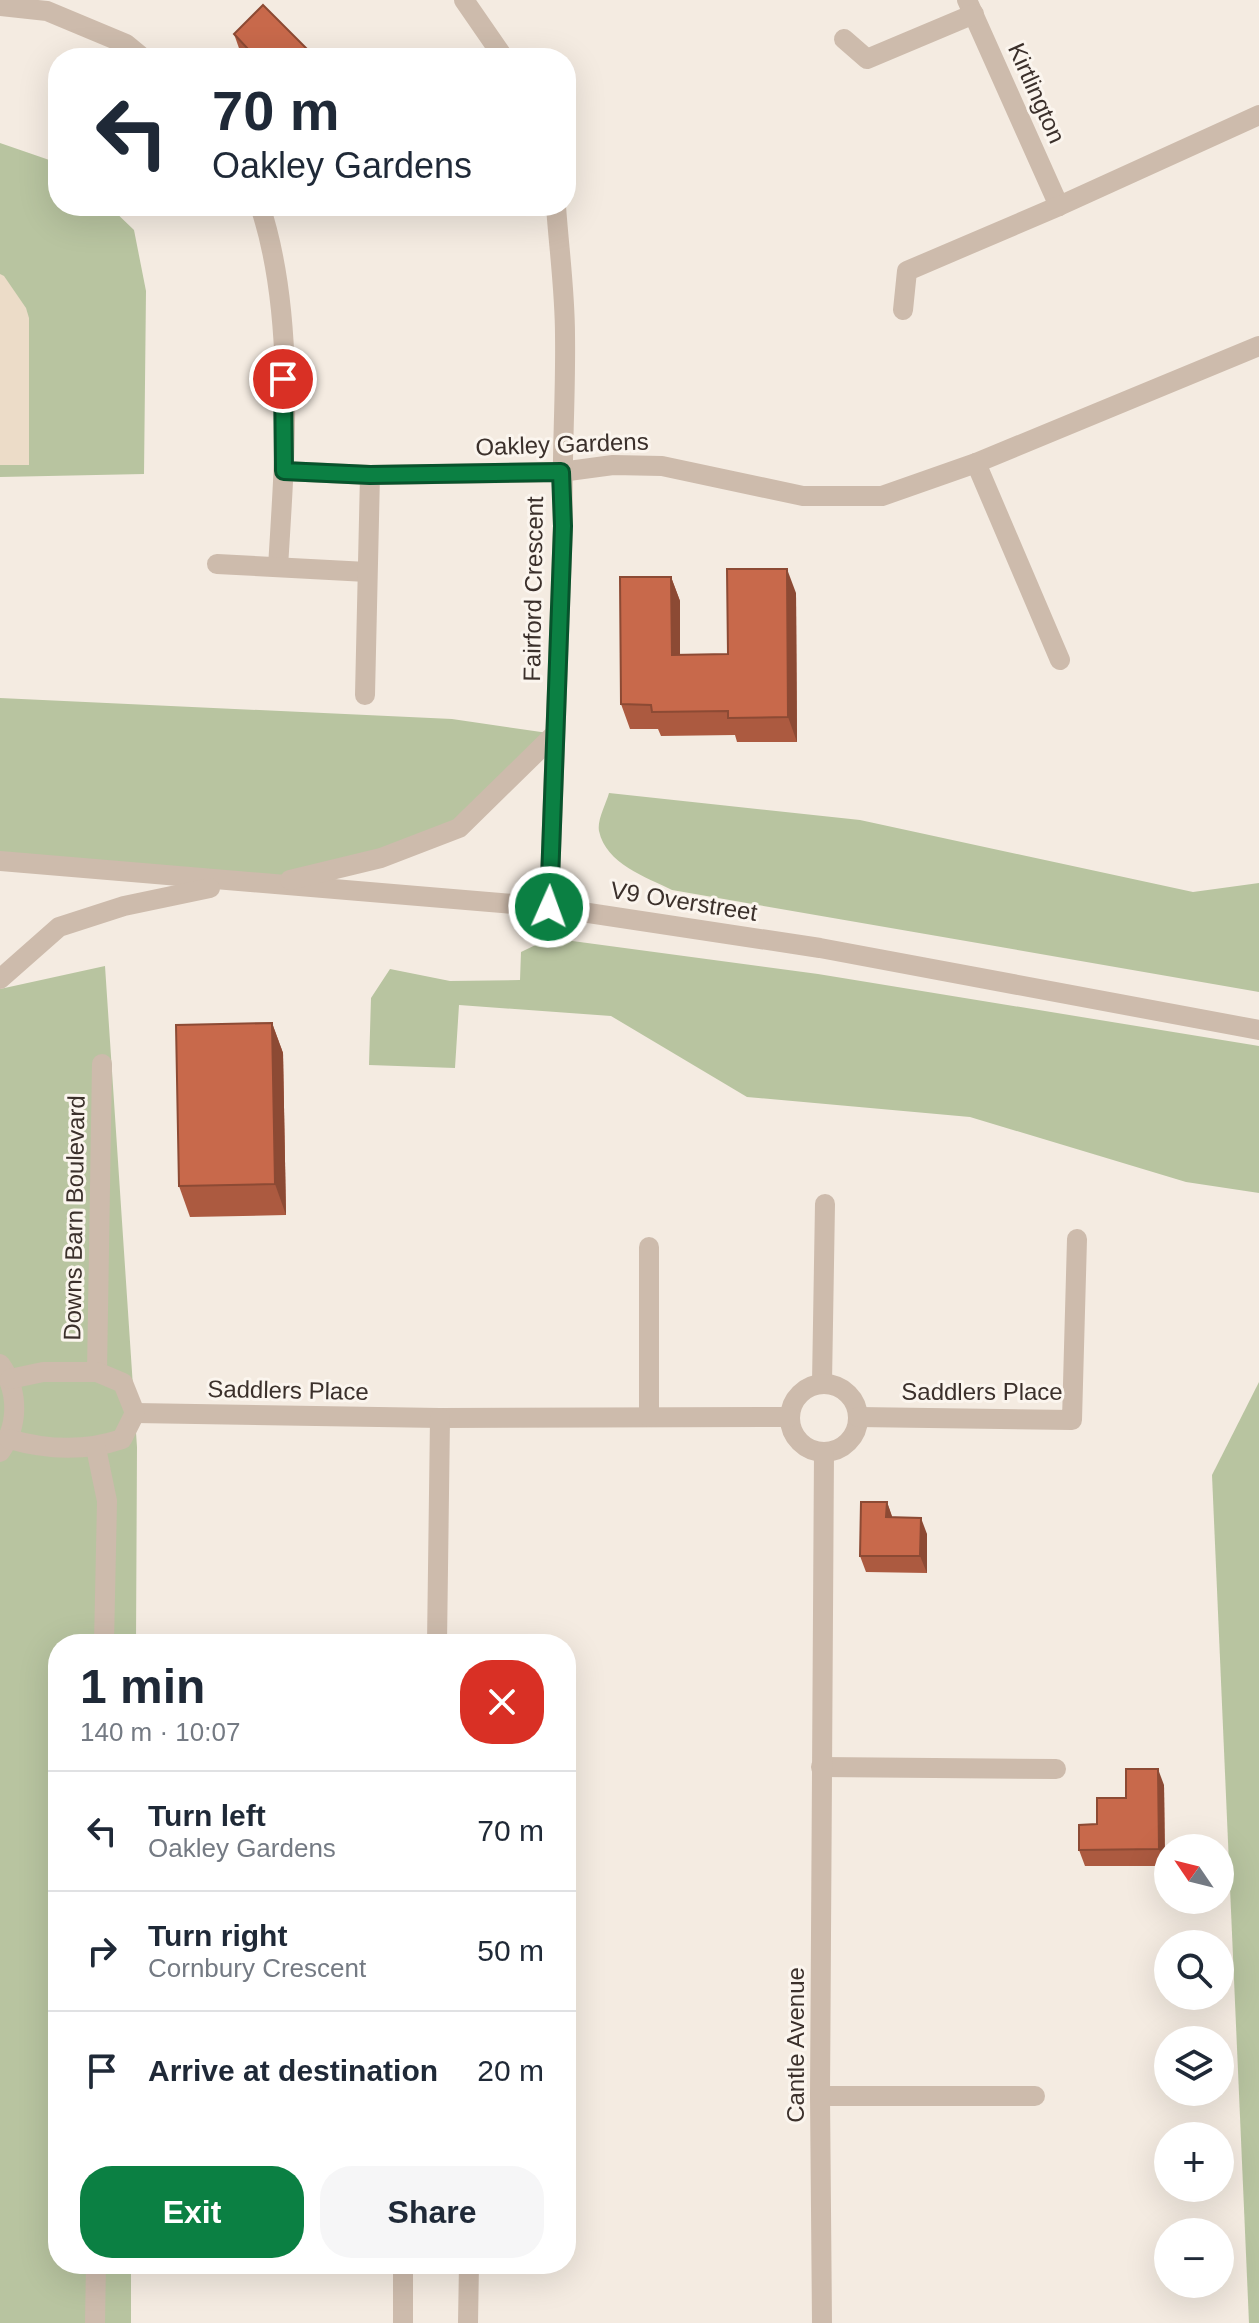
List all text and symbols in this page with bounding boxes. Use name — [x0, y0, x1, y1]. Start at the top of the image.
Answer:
street label: Kirtlington — [1003, 39, 1071, 147]
text: 70 m — [212, 79, 340, 142]
icon: left — [80, 80, 184, 184]
text: Oakley Gardens — [212, 145, 472, 186]
pin — [249, 345, 317, 413]
icon: arrive — [261, 357, 305, 401]
street label: Oakley Gardens — [475, 427, 649, 461]
street label: Fairford Crescent — [518, 496, 548, 682]
position arrow — [507, 865, 591, 949]
street label: V9 Overstreet — [609, 876, 760, 926]
street label: Downs Barn Boulevard — [58, 1095, 90, 1341]
street label: Saddlers Place — [207, 1375, 369, 1405]
street label: Saddlers Place — [901, 1378, 1063, 1405]
text: 1 min — [80, 1660, 205, 1713]
button: close — [460, 1660, 544, 1744]
text: 140 m · 10:07 — [80, 1717, 240, 1747]
text: Turn left — [148, 1799, 266, 1832]
icon: left — [80, 1809, 124, 1853]
text: 70 m — [477, 1814, 544, 1847]
text: Oakley Gardens — [148, 1833, 336, 1863]
north arrow — [1154, 1834, 1234, 1914]
map controls — [1154, 1834, 1234, 2298]
text: Turn right — [148, 1919, 287, 1952]
icon: right — [80, 1929, 124, 1973]
button: search — [1154, 1930, 1234, 2010]
text: 50 m — [477, 1934, 544, 1967]
text: Cornbury Crescent — [148, 1953, 366, 1983]
street label: Cantle Avenue — [782, 1967, 809, 2123]
button: layers — [1154, 2026, 1234, 2106]
icon: arrive — [80, 2049, 124, 2093]
text: Arrive at destination — [148, 2054, 438, 2087]
text: 20 m — [477, 2054, 544, 2087]
button: + — [1154, 2122, 1234, 2202]
button: Exit — [80, 2166, 304, 2258]
button: Share — [320, 2166, 544, 2258]
button: − — [1154, 2218, 1234, 2298]

